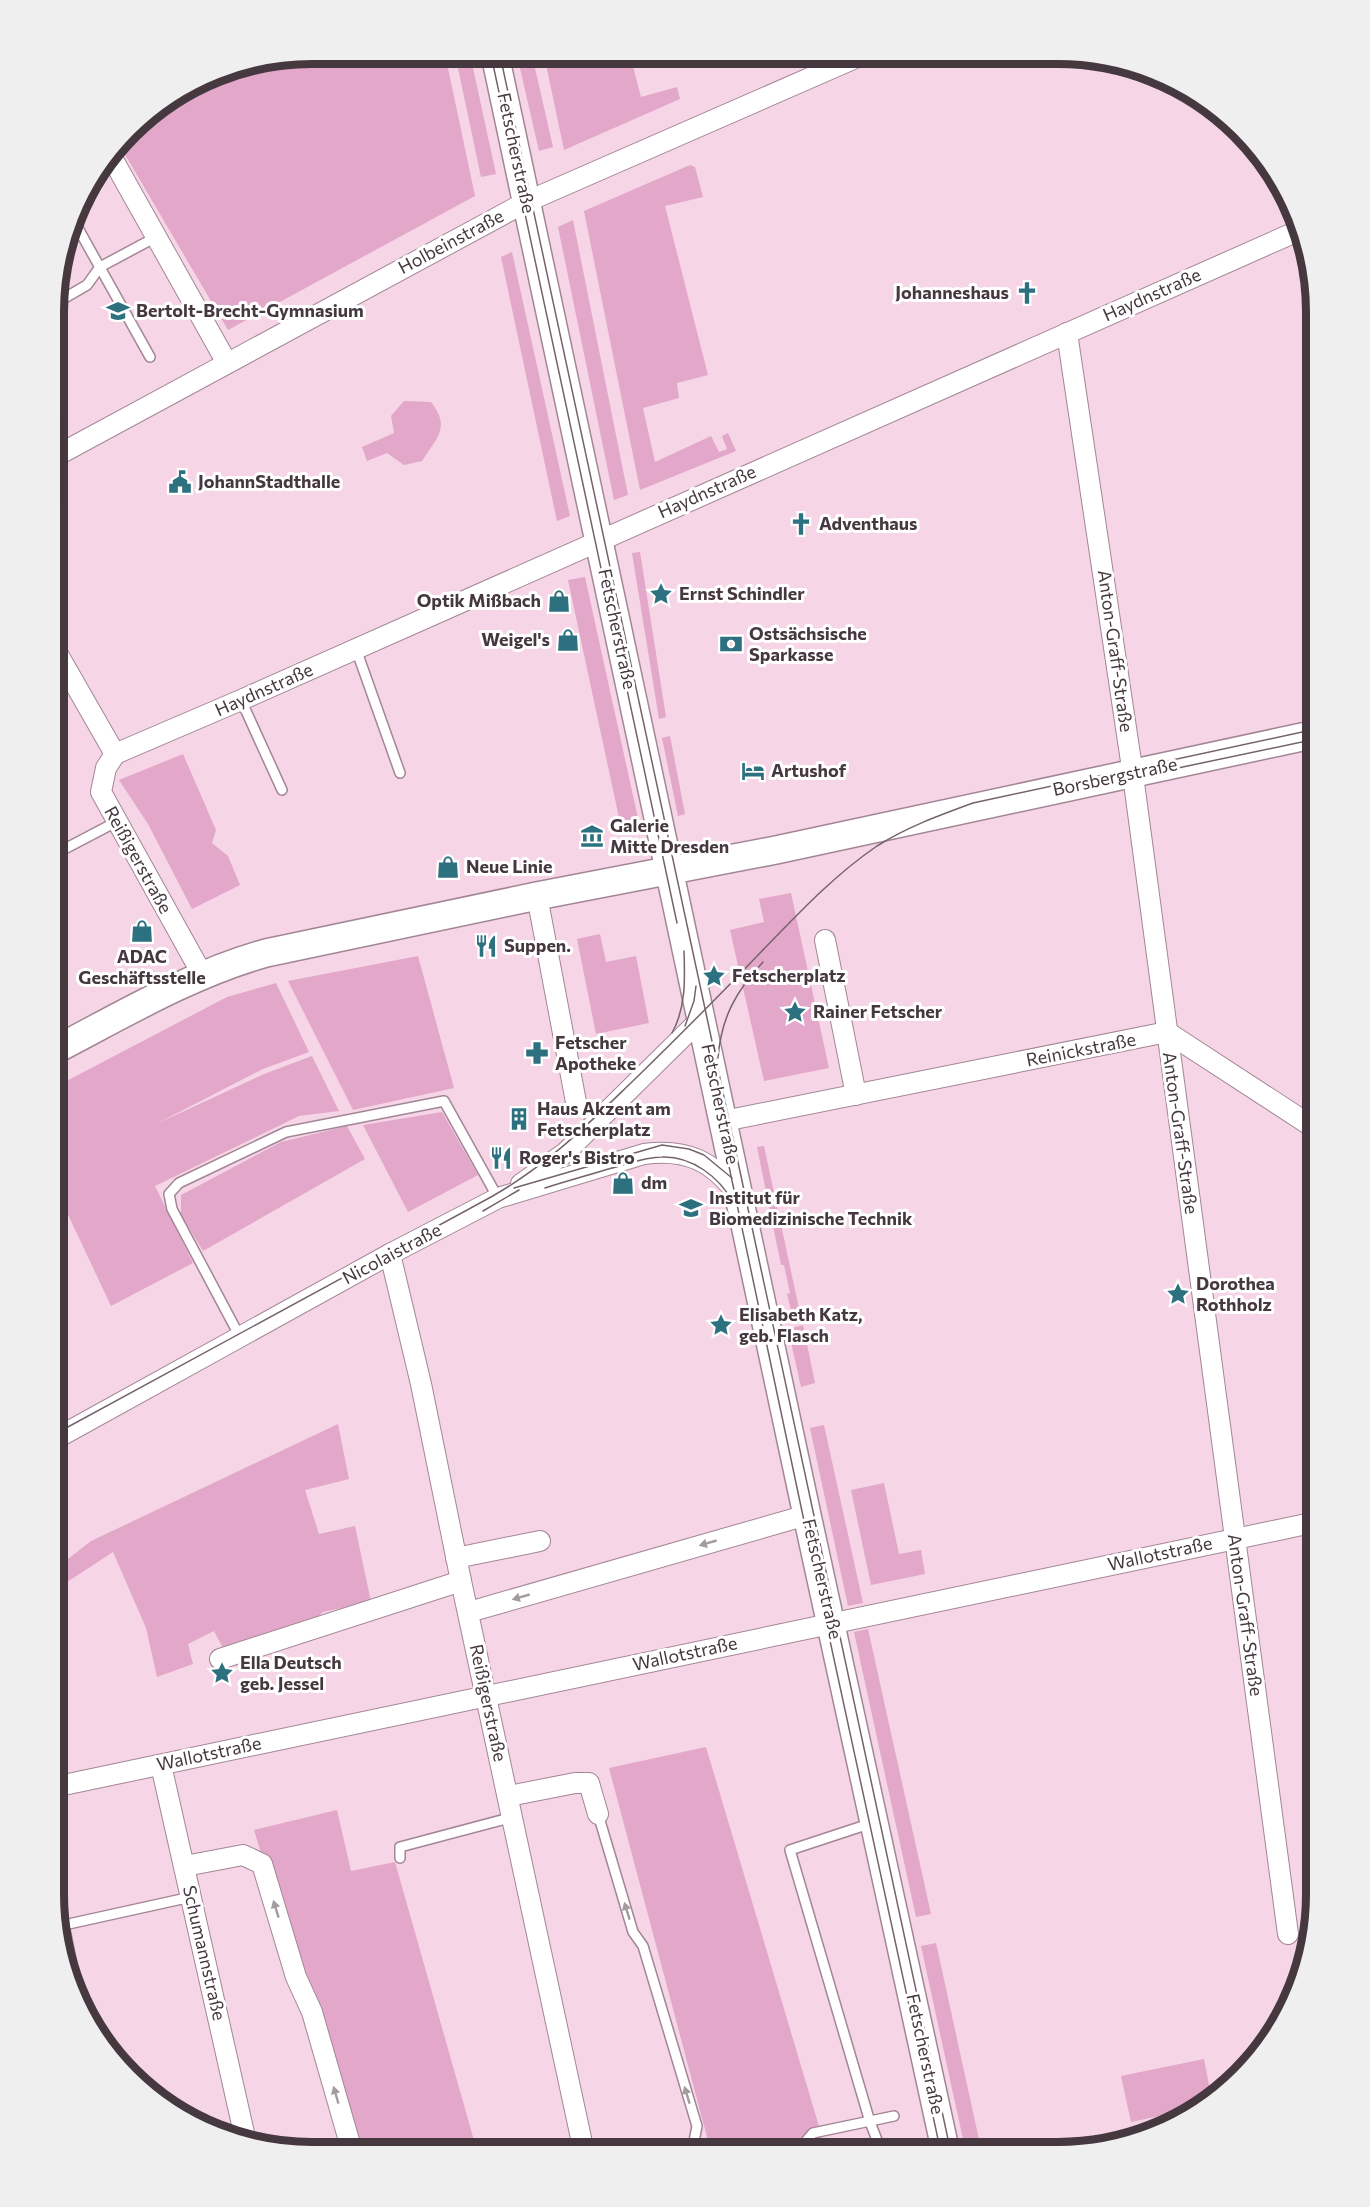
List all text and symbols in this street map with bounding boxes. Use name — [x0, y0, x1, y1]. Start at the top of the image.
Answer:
street label: Fetscherstraße — [493, 90, 541, 215]
street label: Holbeinstraße — [394, 204, 507, 278]
street label: Haydnstraße — [1099, 263, 1204, 325]
church icon: Johanneshaus — [1014, 280, 1040, 306]
place label: Johanneshaus — [895, 281, 1009, 303]
school or university icon: Bertolt-Brecht-Gymnasium — [105, 298, 131, 324]
place label: Bertolt-Brecht-Gymnasium — [136, 299, 364, 321]
street label: Haydnstraße — [654, 460, 759, 522]
public building icon: JohannStadthalle — [167, 469, 193, 495]
place label: JohannStadthalle — [198, 470, 340, 492]
church icon: Adventhaus — [788, 511, 814, 537]
place label: Adventhaus — [819, 512, 917, 534]
street label: Fetscherstraße — [594, 566, 642, 691]
street label: Anton-Graff-Straße — [1094, 568, 1138, 734]
place icon: Ernst Schindler — [648, 581, 674, 607]
place label: Ernst Schindler — [679, 582, 805, 604]
shop icon: Optik Mißbach — [546, 588, 572, 614]
place label: Optik Mißbach — [417, 589, 541, 611]
place label: Ostsächsische Sparkasse — [749, 622, 867, 665]
shop icon: Weigel's — [555, 627, 581, 653]
place label: Weigel's — [481, 628, 550, 650]
bank icon: Ostsächsische Sparkasse — [718, 631, 744, 657]
street label: Haydnstraße — [211, 658, 316, 720]
street label: Borsbergstraße — [1050, 752, 1179, 800]
hotel icon: Artushof — [740, 758, 766, 784]
place label: Artushof — [771, 759, 847, 781]
street label: Reißigerstraße — [100, 802, 177, 917]
place label: Galerie Mitte Dresden — [610, 814, 729, 857]
museum icon: Galerie Mitte Dresden — [579, 823, 605, 849]
shop icon: Neue Linie — [435, 854, 461, 880]
place label: Neue Linie — [466, 855, 553, 877]
shop icon: ADAC Geschäftsstelle — [129, 918, 155, 944]
restaurant icon: Suppen. — [473, 933, 499, 959]
place label: Suppen. — [504, 934, 571, 956]
place label: ADAC Geschäftsstelle — [78, 945, 206, 988]
place icon: Fetscherplatz — [701, 963, 727, 989]
place label: Fetscherplatz — [732, 964, 846, 986]
place icon: Rainer Fetscher — [782, 999, 808, 1025]
place label: Rainer Fetscher — [813, 1000, 943, 1022]
street label: Reinickstraße — [1024, 1028, 1138, 1070]
place label: Fetscher Apotheke — [555, 1031, 636, 1074]
pharmacy icon: Fetscher Apotheke — [524, 1040, 550, 1066]
street label: Fetscherstraße — [697, 1041, 745, 1166]
street label: Anton-Graff-Straße — [1159, 1050, 1203, 1216]
place label: Haus Akzent am Fetscherplatz — [537, 1097, 671, 1140]
building icon: Haus Akzent am Fetscherplatz — [506, 1106, 532, 1132]
restaurant icon: Roger's Bistro — [488, 1145, 514, 1171]
place label: Roger's Bistro — [519, 1146, 635, 1168]
shop icon: dm — [610, 1170, 636, 1196]
place label: dm — [641, 1171, 667, 1193]
place label: Institut für Biomedizinische Technik — [709, 1186, 913, 1229]
school or university icon: Institut für Biomedizinische Technik — [678, 1195, 704, 1221]
street label: Nicolaistraße — [338, 1218, 445, 1288]
place label: Dorothea Rothholz — [1196, 1272, 1275, 1315]
place icon: Dorothea Rothholz — [1165, 1281, 1191, 1307]
place label: Elisabeth Katz, geb. Flasch — [739, 1303, 863, 1346]
place icon: Elisabeth Katz, geb. Flasch — [708, 1312, 734, 1338]
street label: Fetscherstraße — [798, 1516, 848, 1641]
street label: Wallotstraße — [1106, 1531, 1214, 1575]
street label: Anton-Graff-Straße — [1224, 1532, 1268, 1698]
one-way arrow — [699, 1539, 717, 1548]
one-way arrow — [512, 1593, 530, 1602]
street label: Wallotstraße — [631, 1631, 739, 1675]
street label: Reißigerstraße — [466, 1642, 512, 1763]
place label: Ella Deutsch geb. Jessel — [240, 1651, 342, 1694]
place icon: Ella Deutsch geb. Jessel — [209, 1660, 235, 1686]
street label: Wallotstraße — [155, 1731, 263, 1775]
street label: Schumannstraße — [179, 1883, 231, 2022]
one-way arrow — [271, 1900, 280, 1918]
one-way arrow — [622, 1902, 631, 1920]
street label: Fetscherstraße — [902, 1991, 950, 2116]
one-way arrow — [331, 2086, 340, 2104]
one-way arrow — [682, 2086, 691, 2104]

